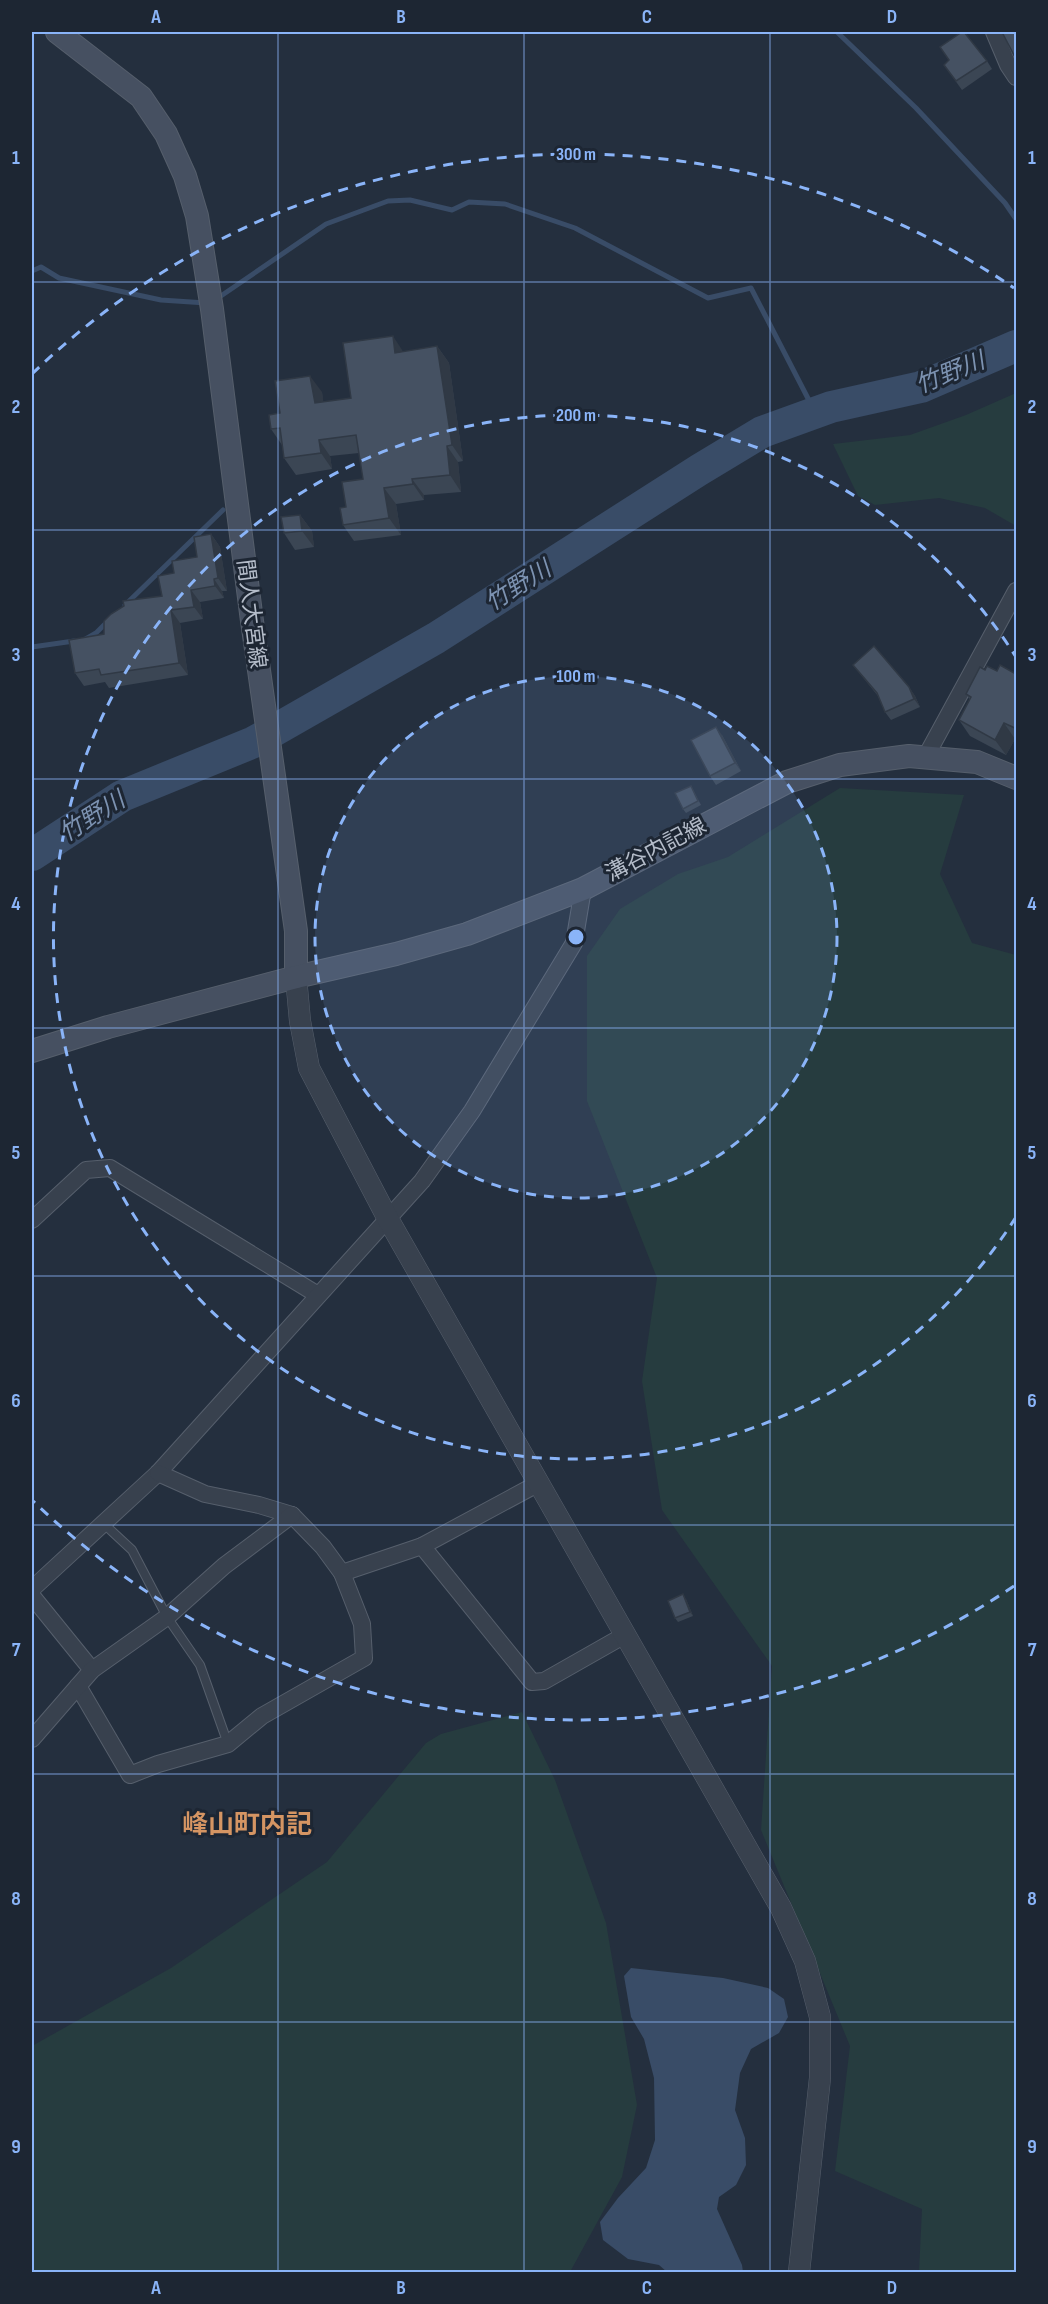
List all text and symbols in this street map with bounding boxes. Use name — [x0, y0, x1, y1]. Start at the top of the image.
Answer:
text: A — [150, 5, 161, 29]
text: B — [396, 5, 406, 29]
text: C — [642, 5, 652, 29]
text: D — [887, 5, 897, 29]
text: 300 m — [556, 144, 596, 165]
text: 1 — [12, 146, 20, 170]
text: 1 — [1028, 146, 1036, 170]
water label: 竹野川 — [911, 345, 992, 400]
text: 2 — [12, 395, 20, 419]
text: 2 — [1028, 395, 1036, 419]
text: 200 m — [556, 405, 596, 426]
water label: 竹野川 — [480, 553, 559, 617]
street label: 間人大宮線 — [231, 558, 271, 670]
text: 3 — [12, 643, 21, 667]
text: 3 — [1028, 643, 1037, 667]
text: 100 m — [557, 666, 596, 687]
water label: 竹野川 — [54, 784, 133, 848]
street label: 溝谷内記線 — [601, 812, 711, 888]
text: 4 — [11, 892, 21, 916]
text: 4 — [1027, 892, 1037, 916]
centre of rings — [566, 927, 586, 947]
text: 5 — [12, 1141, 21, 1165]
text: 5 — [1028, 1141, 1037, 1165]
text: 6 — [11, 1389, 21, 1413]
text: 6 — [1027, 1389, 1037, 1413]
text: 7 — [12, 1638, 21, 1662]
text: 7 — [1028, 1638, 1037, 1662]
district label: 峰山町内記 — [182, 1810, 312, 1841]
text: 8 — [11, 1887, 21, 1911]
text: 8 — [1027, 1887, 1037, 1911]
text: 9 — [11, 2135, 21, 2159]
text: 9 — [1027, 2135, 1037, 2159]
text: A — [150, 2276, 161, 2300]
text: B — [396, 2276, 406, 2300]
text: C — [642, 2276, 652, 2300]
text: D — [887, 2276, 897, 2300]

